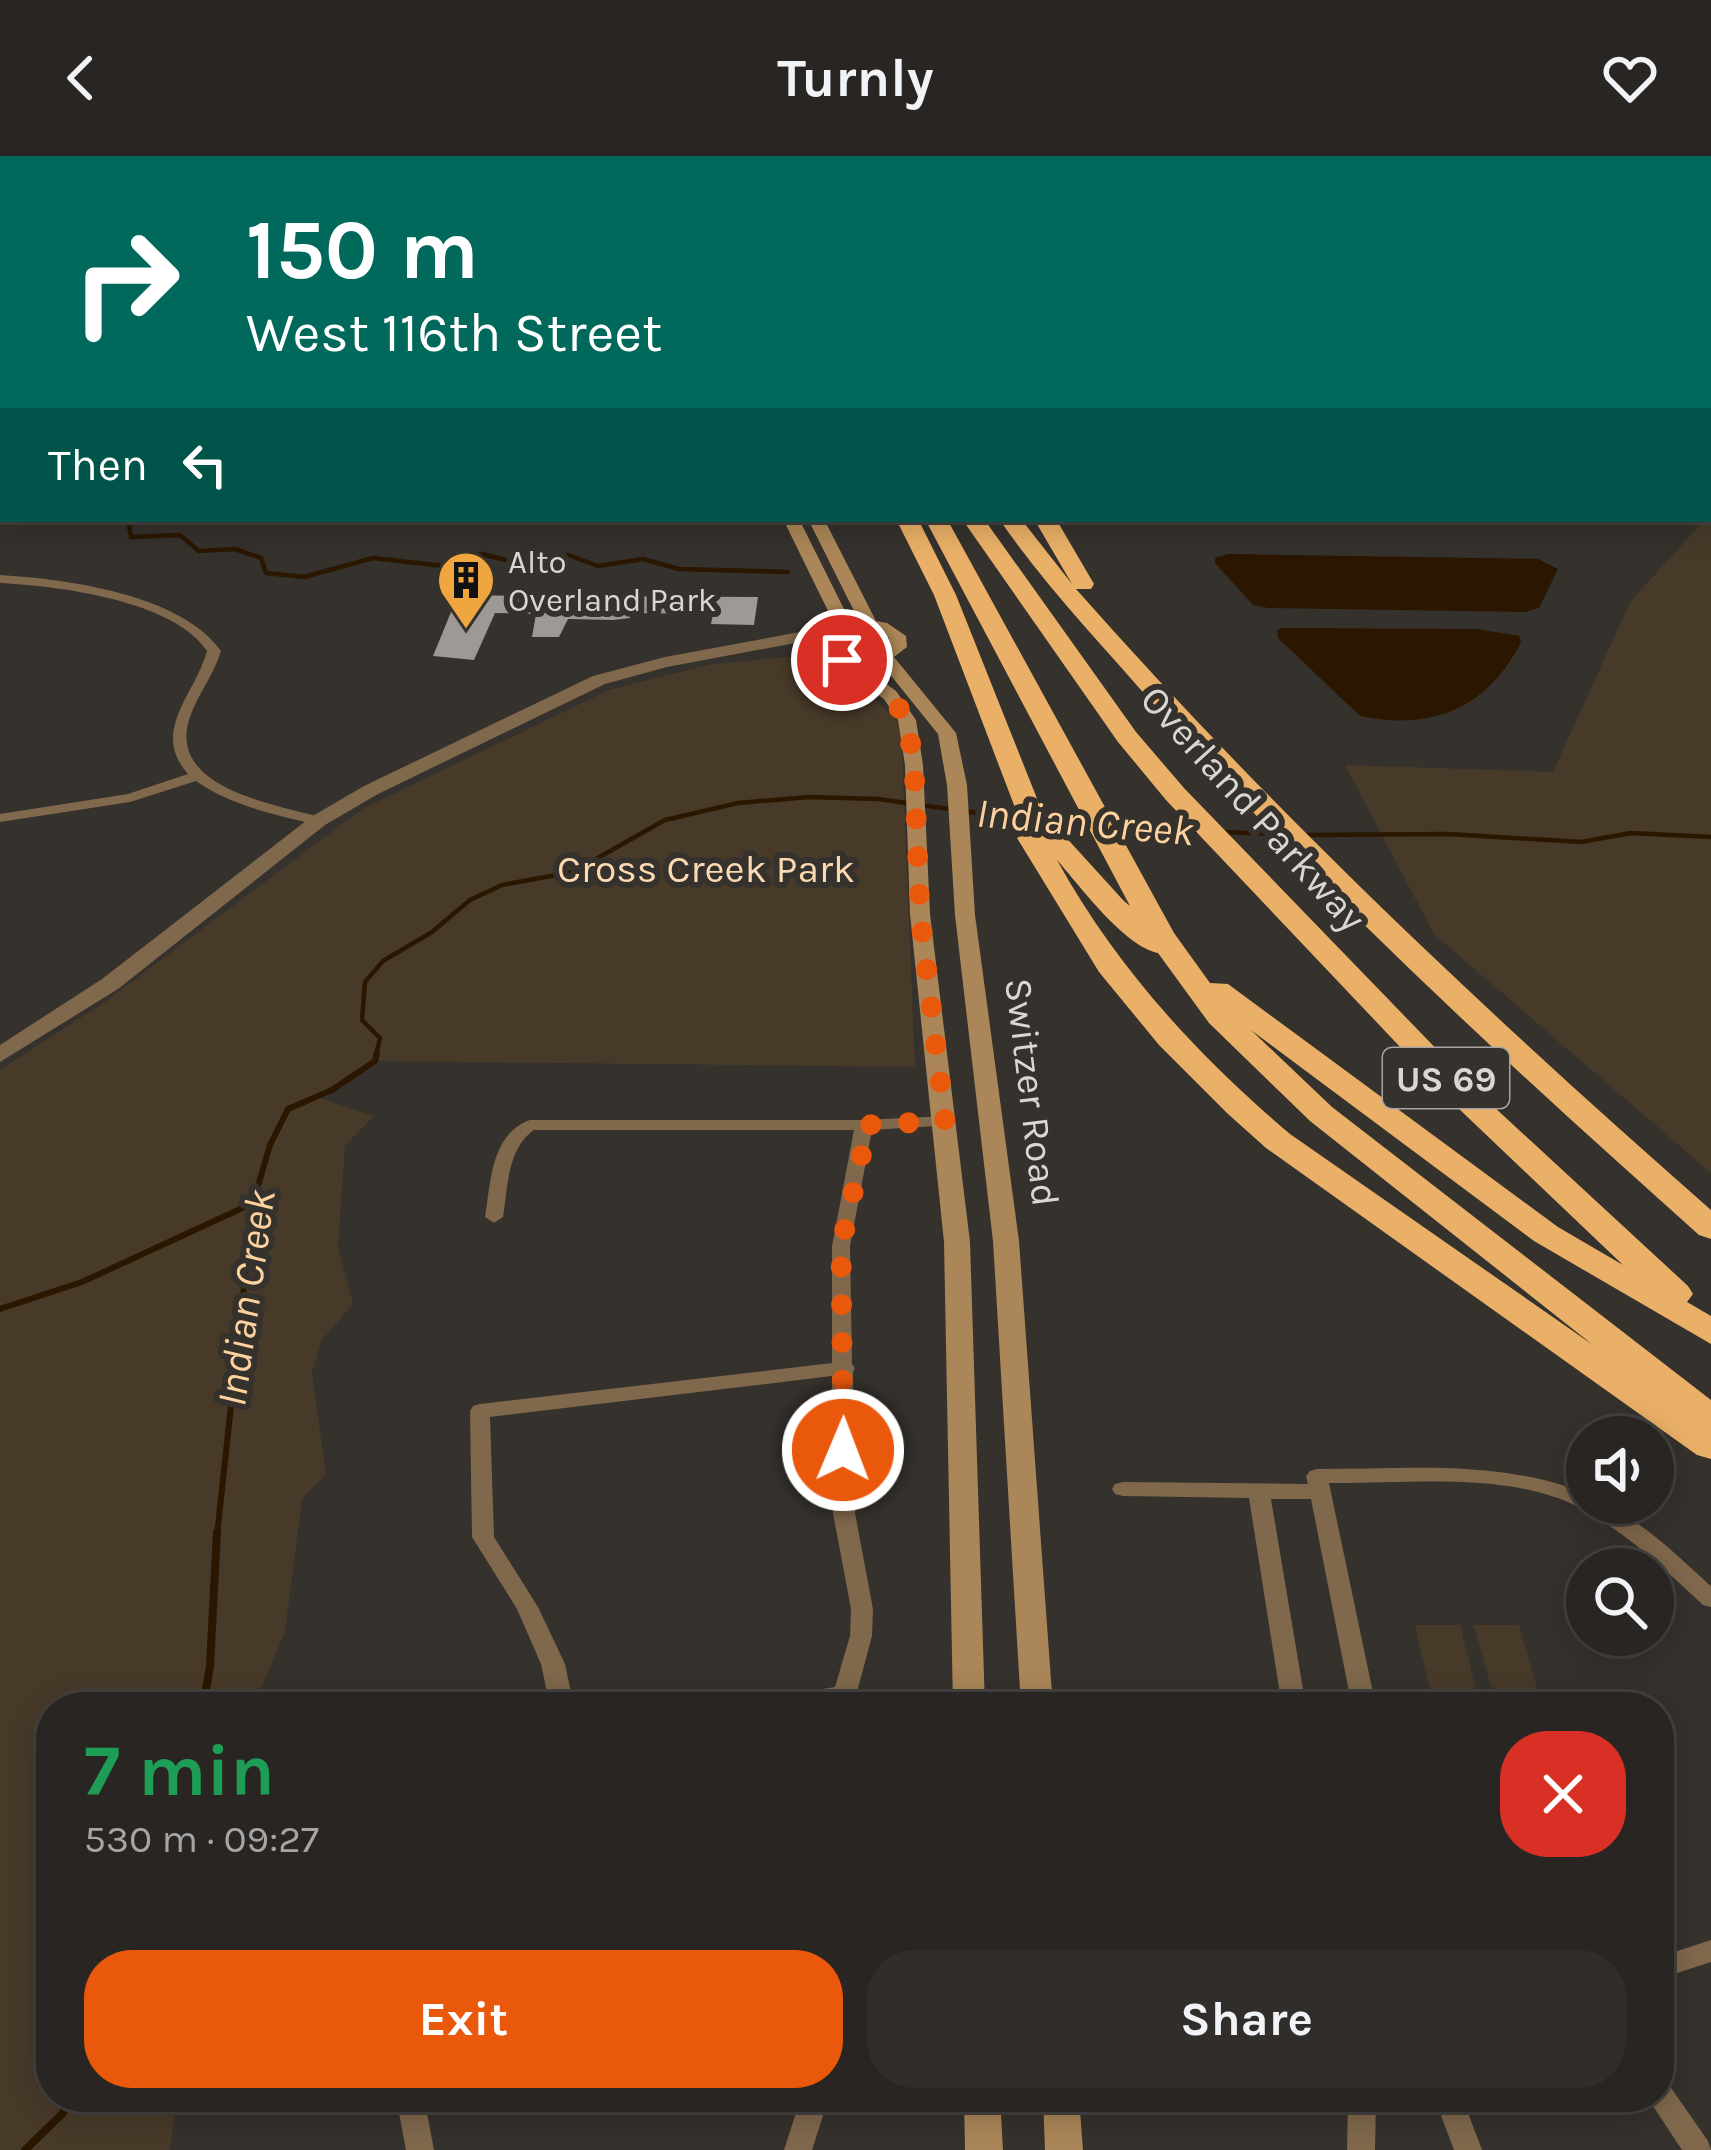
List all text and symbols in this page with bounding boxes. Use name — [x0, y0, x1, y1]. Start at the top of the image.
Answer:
icon: back — [48, 45, 114, 111]
icon: heart — [1597, 45, 1663, 111]
text: Turnly — [777, 46, 934, 110]
text: 150 m — [246, 201, 479, 299]
icon: right — [48, 204, 204, 360]
text: West 116th Street — [246, 301, 662, 365]
icon: left — [172, 432, 238, 498]
text: Then — [48, 439, 148, 491]
place label: Alto Overland Park — [508, 543, 716, 619]
building icon: Alto Overland Park — [435, 549, 497, 631]
pin — [791, 609, 893, 711]
icon: arrive — [809, 627, 875, 693]
street label: Overland Parkway — [1131, 677, 1375, 941]
water label: Indian Creek — [974, 788, 1196, 856]
park label: Cross Creek Park — [557, 846, 855, 892]
street label: Switzer Road — [995, 975, 1069, 1209]
road number: US 69 — [1383, 1048, 1509, 1108]
water label: Indian Creek — [206, 1186, 286, 1410]
position arrow — [780, 1387, 906, 1513]
map controls — [1566, 1416, 1674, 1656]
button: sound — [1566, 1416, 1674, 1524]
button: search — [1566, 1548, 1674, 1656]
text: 7 min — [84, 1729, 275, 1813]
button: close — [1500, 1731, 1626, 1857]
text: 530 m · 09:27 — [84, 1816, 319, 1862]
button: Exit — [84, 1950, 843, 2088]
button: Share — [867, 1950, 1626, 2088]

